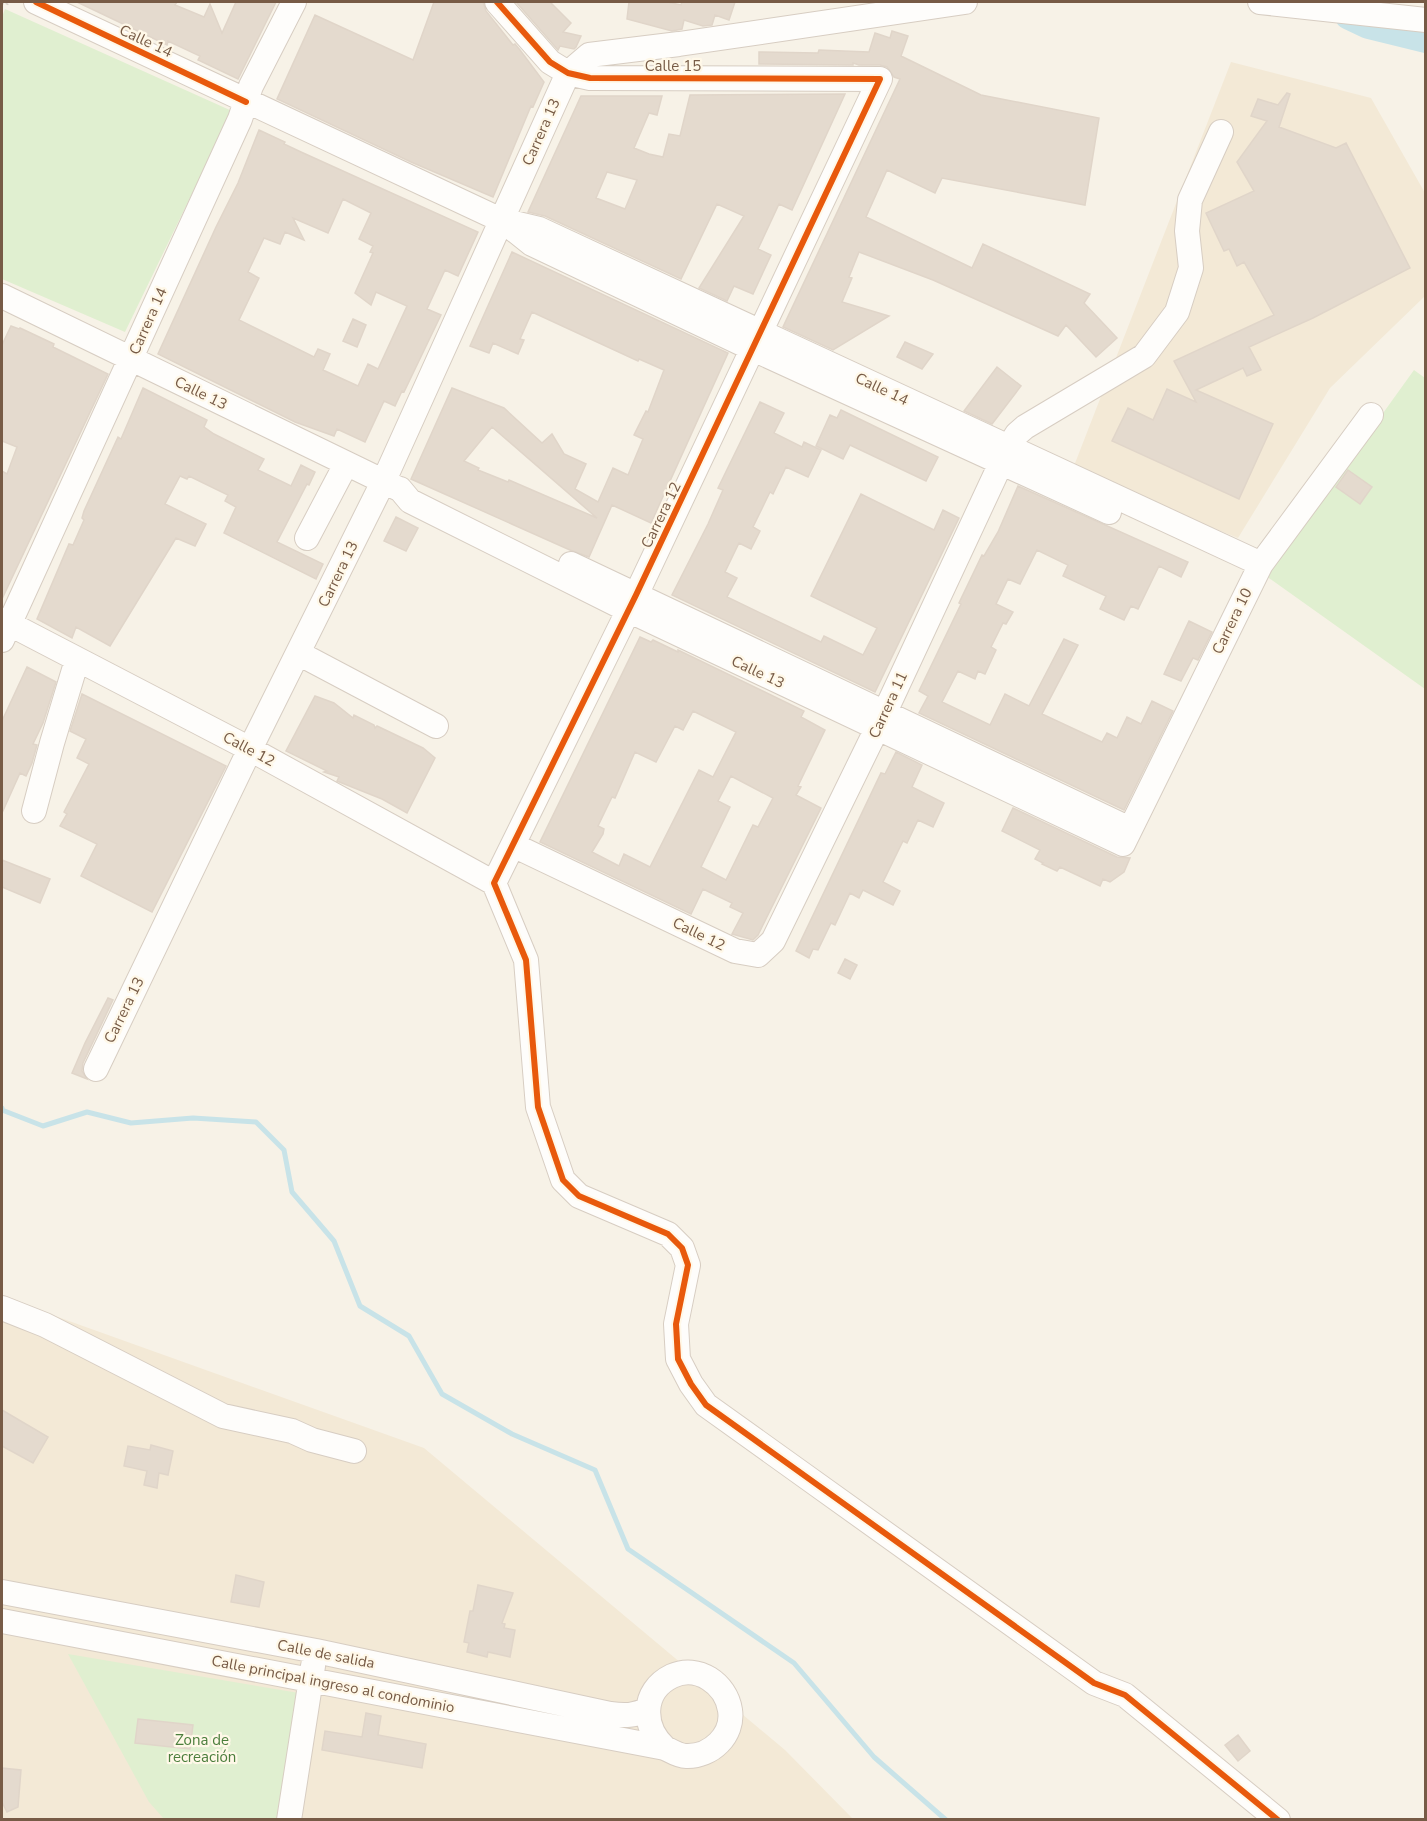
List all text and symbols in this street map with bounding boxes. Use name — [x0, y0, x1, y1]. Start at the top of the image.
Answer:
street label: Calle 14 — [116, 20, 176, 62]
street label: Calle 15 — [645, 56, 701, 76]
street label: Carrera 13 — [517, 95, 565, 169]
street label: Carrera 14 — [124, 284, 172, 358]
street label: Calle 14 — [852, 368, 912, 410]
street label: Calle 13 — [171, 372, 231, 414]
street label: Carrera 12 — [636, 478, 686, 552]
street label: Carrera 13 — [313, 537, 363, 611]
street label: Carrera 10 — [1207, 584, 1257, 658]
street label: Calle 13 — [728, 651, 788, 693]
street label: Carrera 11 — [864, 668, 912, 742]
street label: Calle 12 — [219, 727, 279, 771]
street label: Calle 12 — [669, 913, 729, 955]
street label: Carrera 13 — [99, 973, 149, 1047]
street label: Calle de salida — [276, 1635, 376, 1673]
street label: Calle principal ingreso al condominio — [210, 1651, 456, 1717]
park label: Zona de recreación — [168, 1730, 236, 1767]

